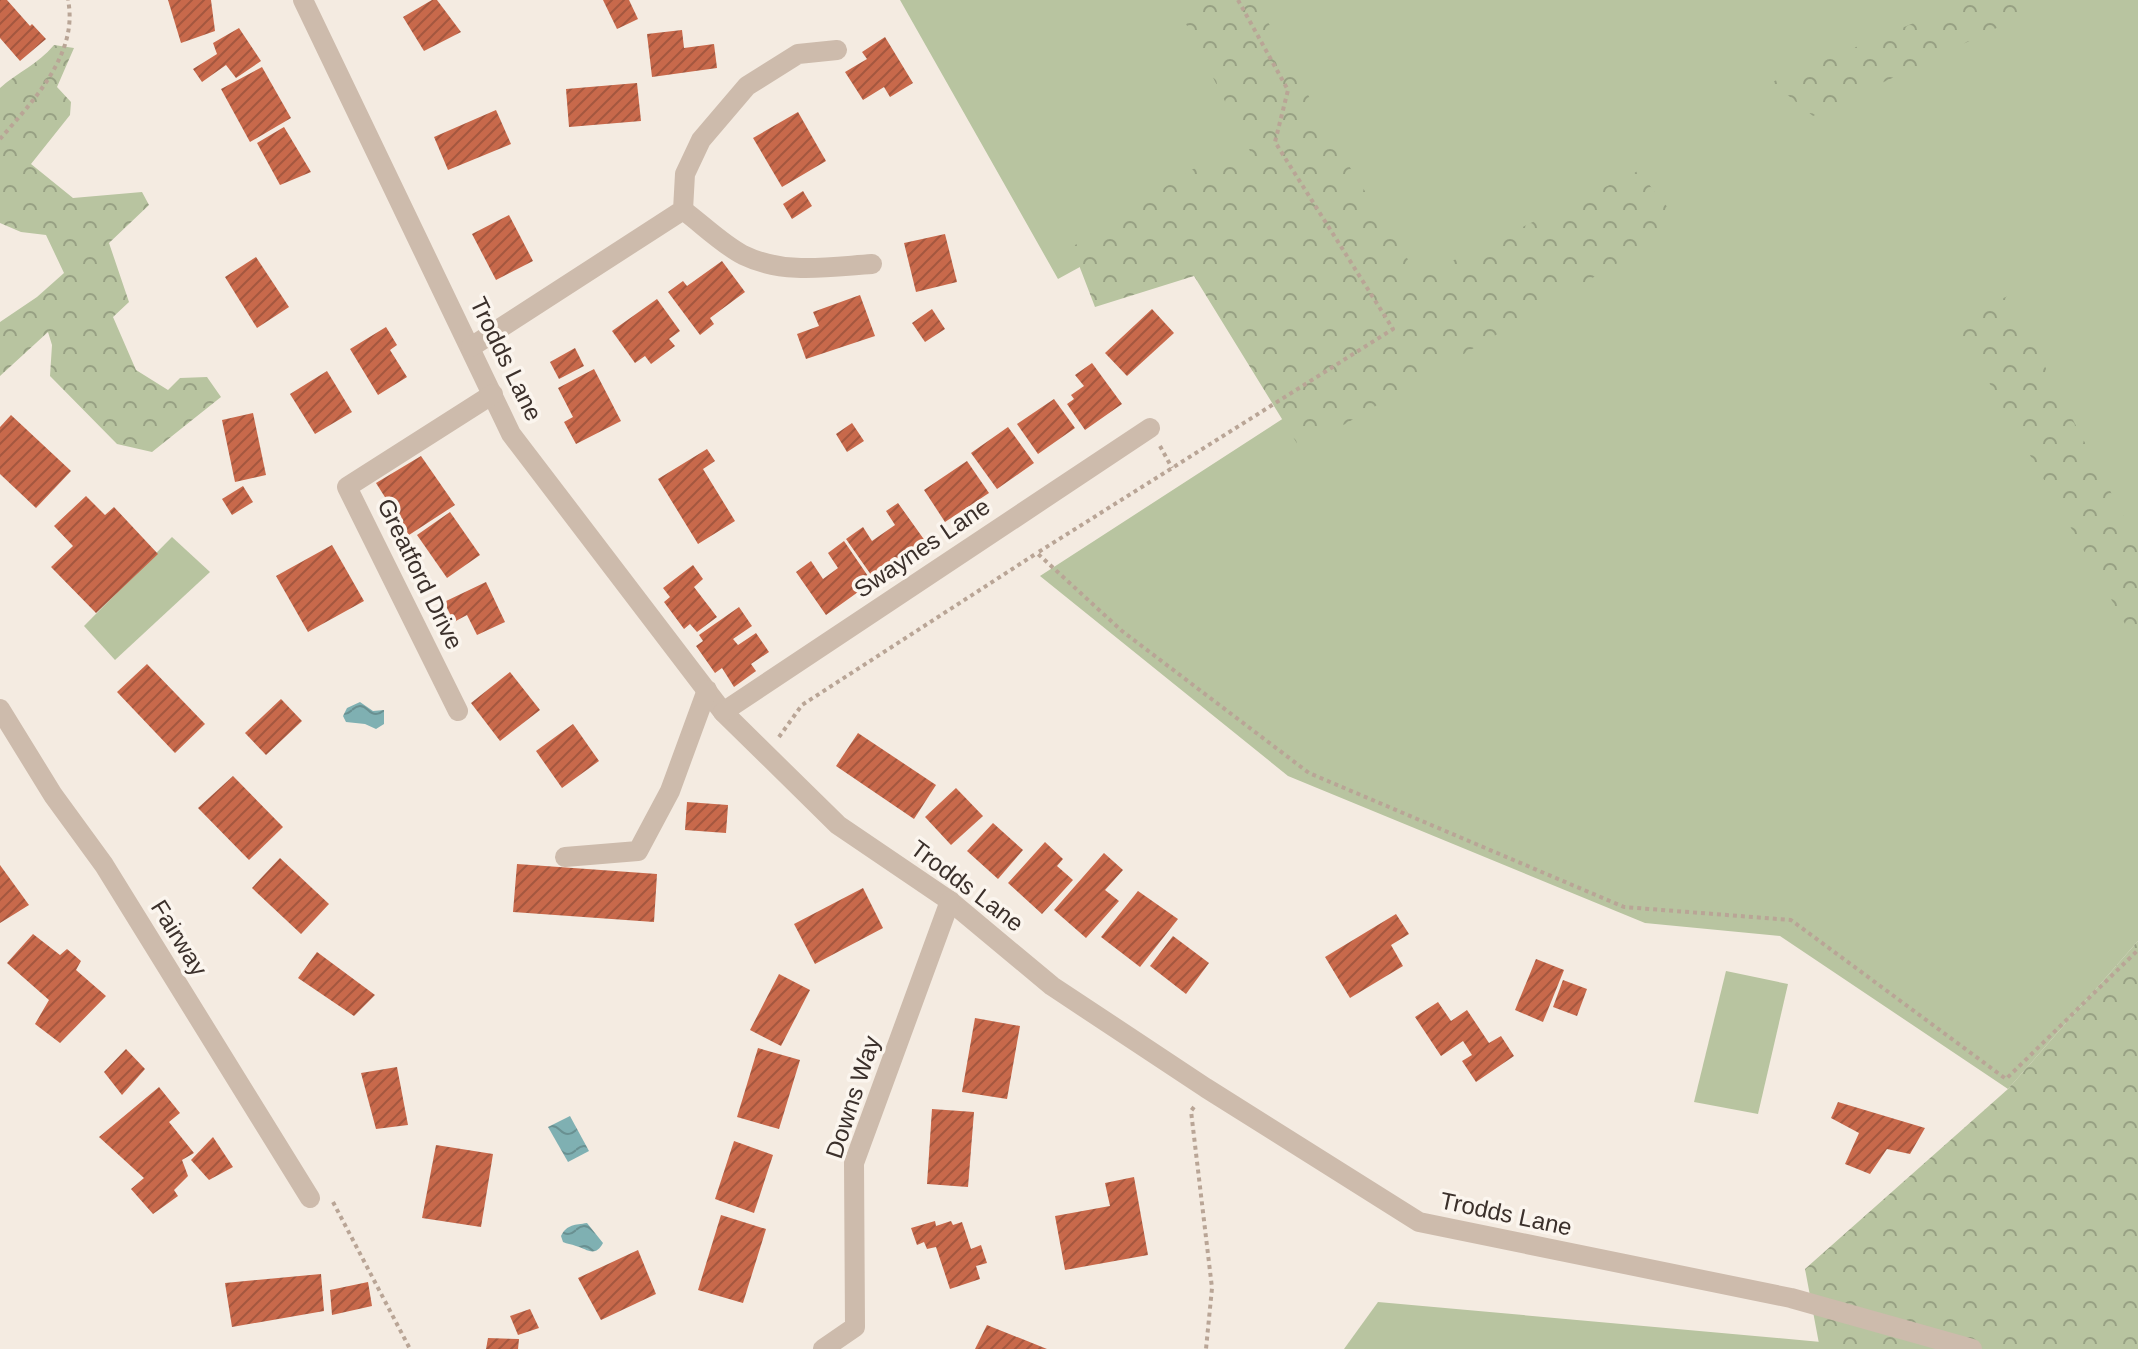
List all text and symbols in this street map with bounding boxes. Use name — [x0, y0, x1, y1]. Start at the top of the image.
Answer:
street label: Trodds Lane — [465, 293, 548, 425]
street label: Swaynes Lane — [849, 492, 995, 603]
street label: Greatford Drive — [372, 494, 469, 653]
street label: Trodds Lane — [906, 835, 1029, 937]
street label: Fairway — [146, 895, 213, 981]
street label: Downs Way — [820, 1032, 885, 1161]
street label: Trodds Lane — [1438, 1186, 1574, 1241]

